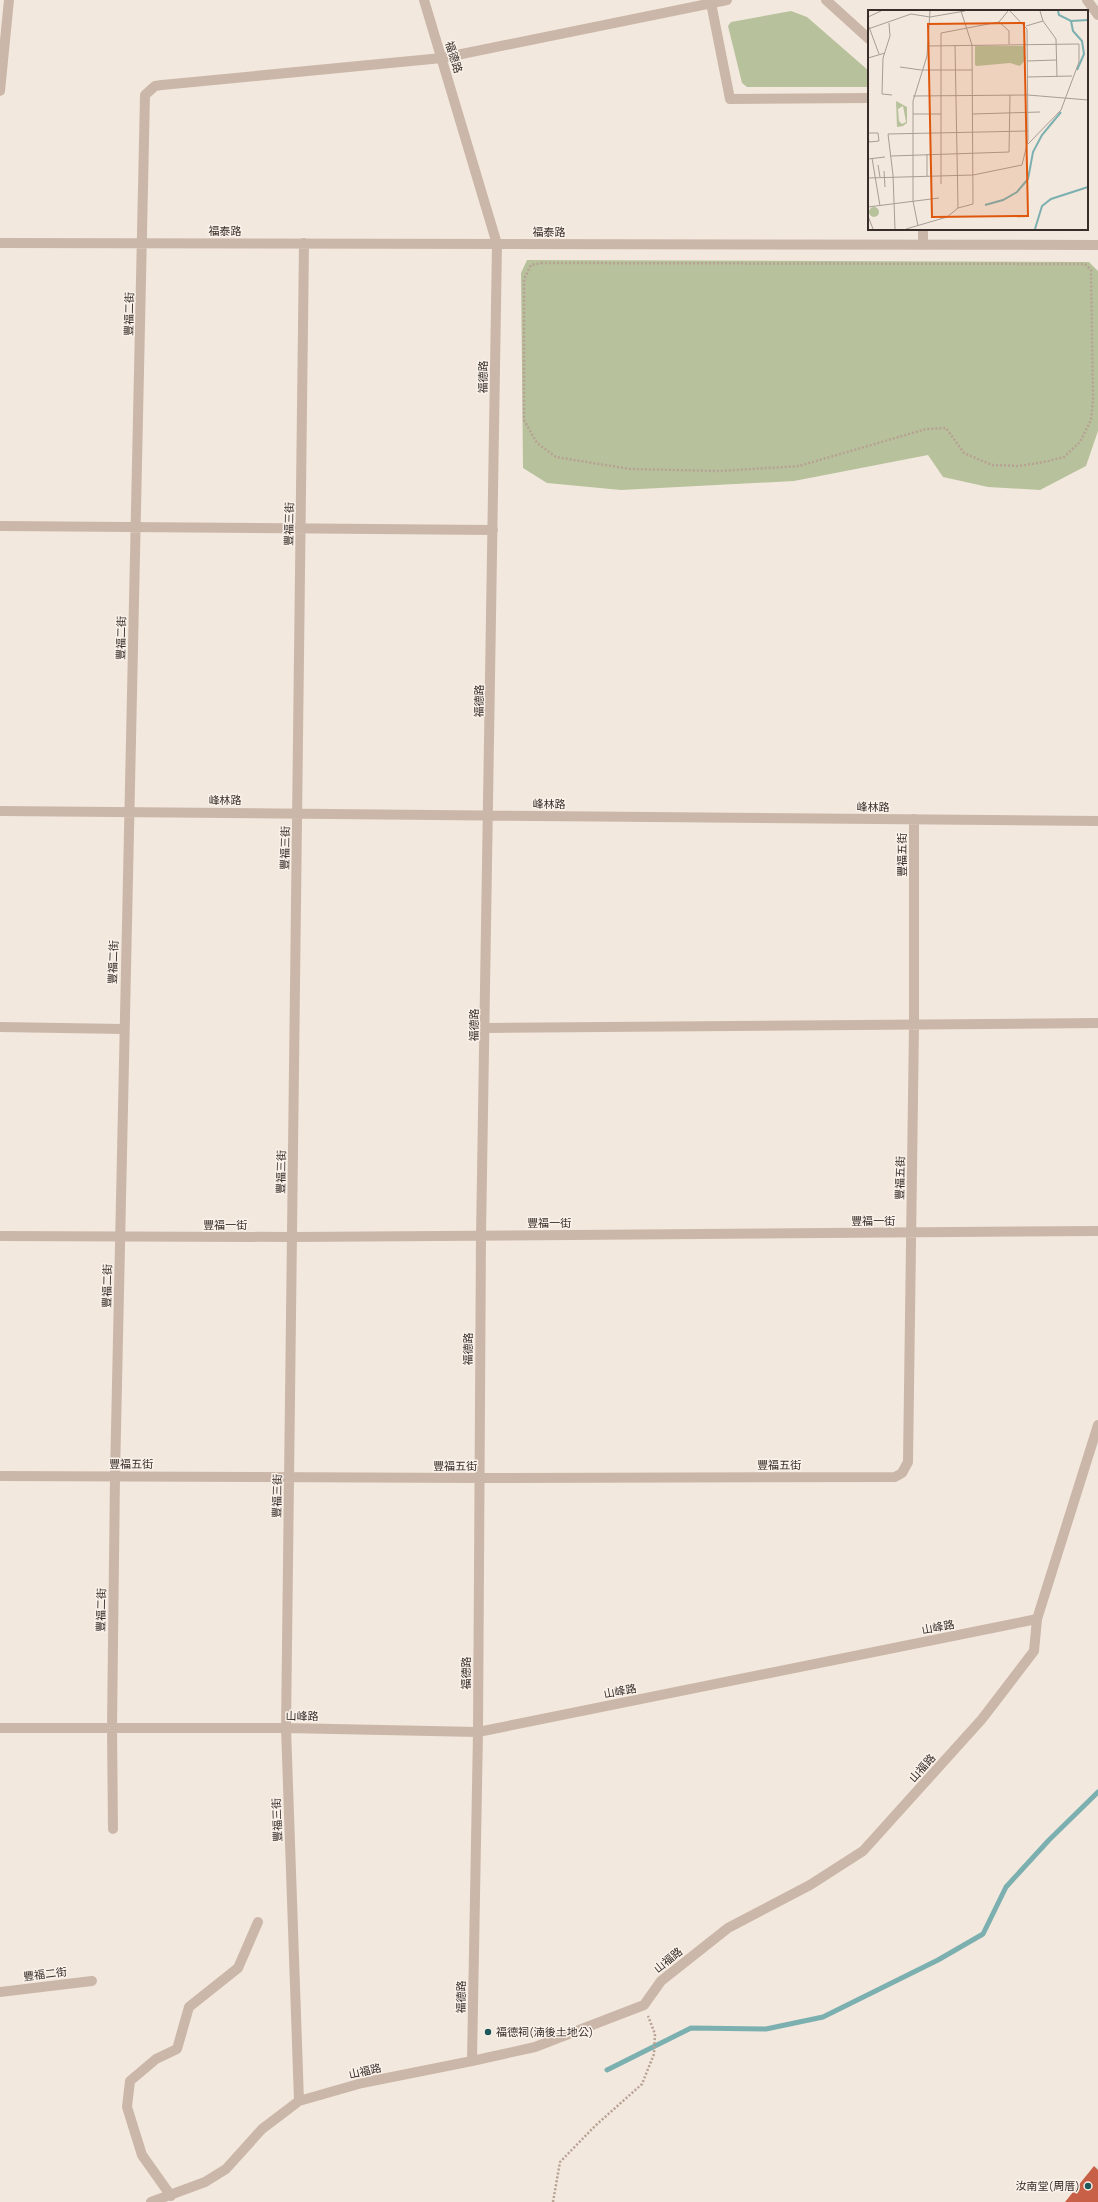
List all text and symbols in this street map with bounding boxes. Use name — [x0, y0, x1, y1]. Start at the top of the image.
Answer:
inset map — [868, 10, 1088, 230]
street label: 福德路 — [442, 39, 466, 75]
street label: 福泰路 — [209, 223, 242, 238]
street label: 福泰路 — [533, 224, 566, 239]
street label: 豐福二街 — [121, 292, 136, 336]
street label: 福德路 — [475, 360, 490, 394]
street label: 豐福三街 — [281, 502, 296, 546]
street label: 豐福二街 — [113, 616, 128, 660]
street label: 福德路 — [471, 684, 486, 718]
street label: 峰林路 — [209, 792, 242, 807]
street label: 峰林路 — [532, 796, 566, 811]
street label: 峰林路 — [856, 799, 890, 814]
street label: 豐福三街 — [277, 826, 292, 870]
street label: 豐福五街 — [894, 833, 909, 877]
street label: 豐福二街 — [104, 940, 121, 984]
street label: 福德路 — [466, 1008, 481, 1042]
street label: 豐福三街 — [273, 1150, 288, 1194]
street label: 豐福五街 — [892, 1156, 907, 1200]
street label: 豐福一街 — [851, 1213, 895, 1228]
street label: 豐福一街 — [527, 1215, 571, 1230]
street label: 豐福一街 — [203, 1217, 247, 1232]
street label: 豐福二街 — [99, 1264, 114, 1308]
street label: 福德路 — [460, 1332, 475, 1366]
street label: 豐福五街 — [109, 1456, 153, 1471]
street label: 豐福五街 — [757, 1457, 801, 1472]
street label: 豐福五街 — [433, 1458, 477, 1473]
street label: 豐福三街 — [269, 1474, 284, 1518]
street label: 豐福二街 — [93, 1588, 108, 1632]
street label: 山峰路 — [920, 1616, 956, 1637]
street label: 福德路 — [458, 1657, 473, 1690]
street label: 山峰路 — [602, 1680, 638, 1701]
street label: 山峰路 — [285, 1708, 319, 1723]
street label: 山福路 — [905, 1750, 938, 1785]
street label: 豐福三街 — [268, 1798, 285, 1842]
street label: 山福路 — [650, 1943, 685, 1976]
street label: 豐福二街 — [22, 1963, 68, 1984]
street label: 福德路 — [453, 1980, 468, 2014]
place label: 福德祠(湳後土地公) — [496, 2024, 593, 2039]
marker: 福德祠(湳後土地公) — [483, 2027, 493, 2037]
street label: 山福路 — [347, 2059, 383, 2082]
place label: 汝南堂(周厝) — [1016, 2178, 1080, 2193]
marker: 汝南堂(周厝) — [1083, 2181, 1093, 2191]

